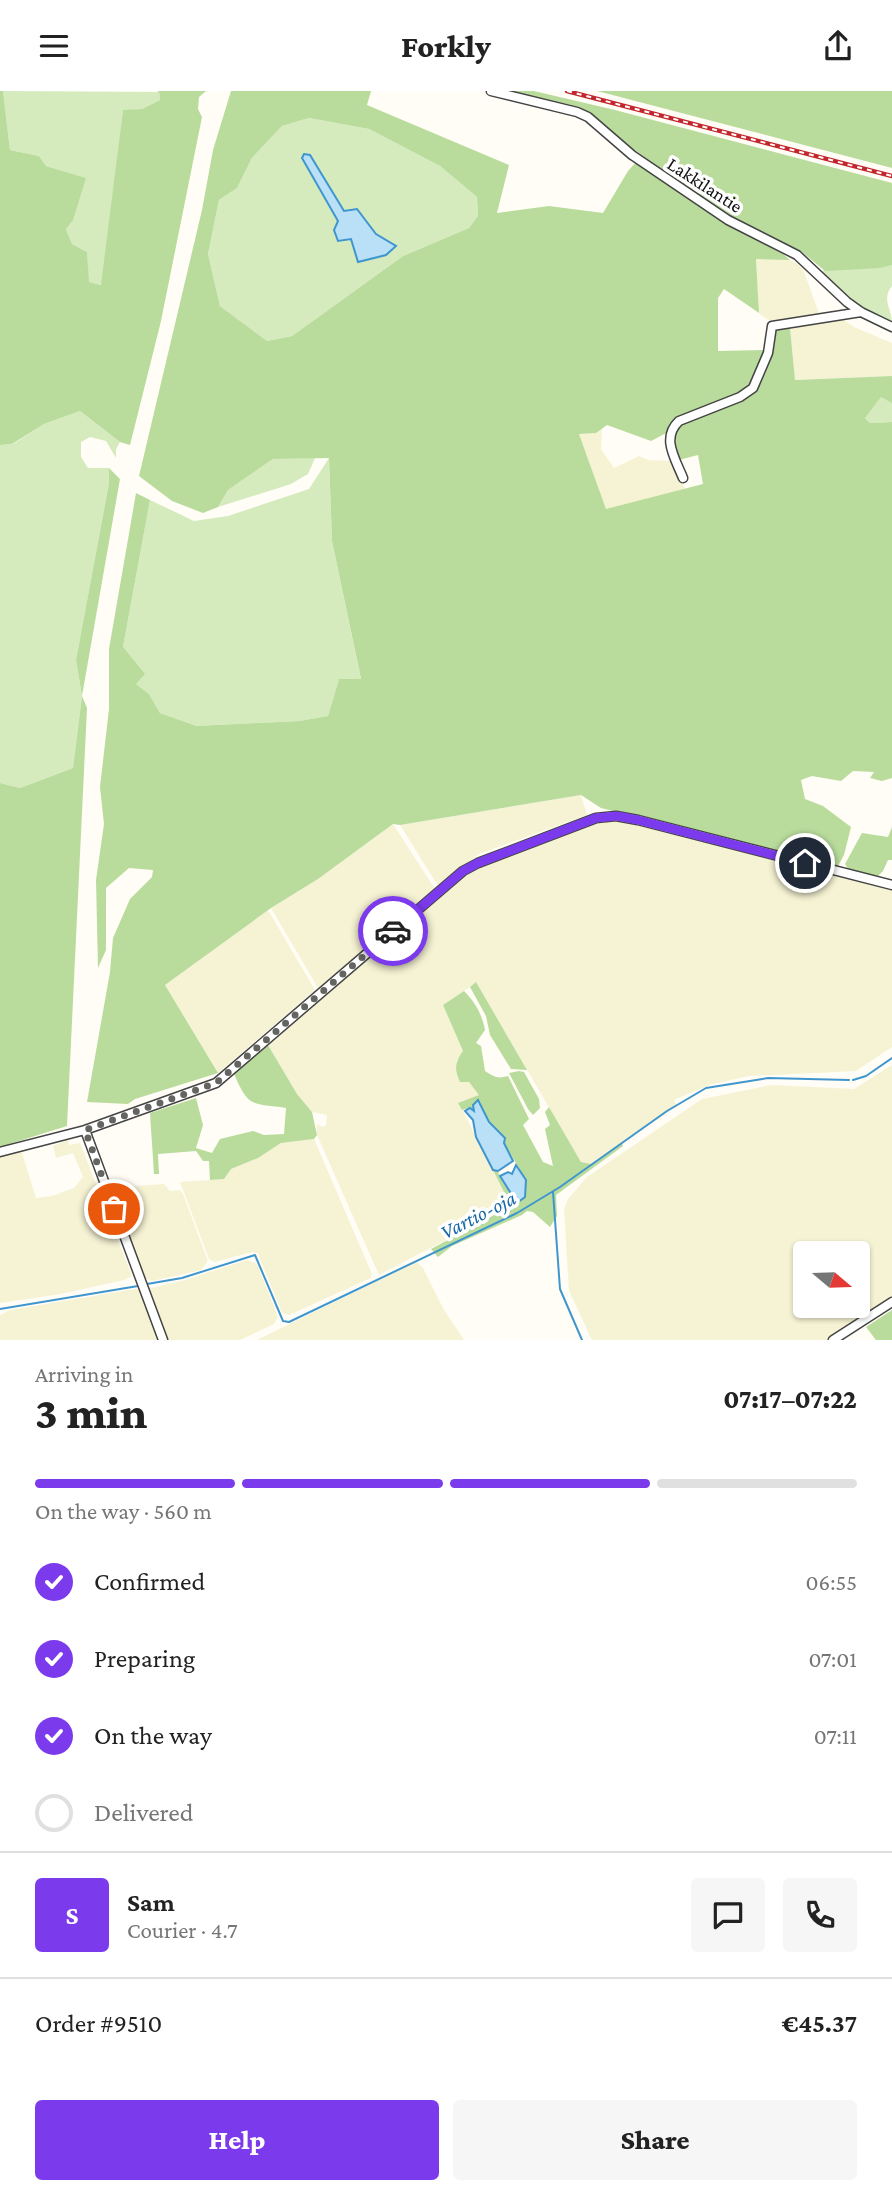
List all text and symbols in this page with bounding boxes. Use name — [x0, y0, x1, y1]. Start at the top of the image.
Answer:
icon: menu — [35, 27, 73, 65]
icon: share — [819, 27, 857, 65]
text: Forkly — [401, 28, 491, 64]
street label: Lakkilantie — [664, 153, 746, 217]
pin — [775, 833, 835, 893]
icon: home — [786, 844, 824, 882]
courier — [358, 896, 428, 966]
icon: car — [374, 912, 412, 950]
pin — [84, 1179, 144, 1239]
water label: Vartio-oja — [436, 1186, 520, 1244]
icon: bag — [95, 1190, 133, 1228]
north arrow — [793, 1241, 870, 1318]
map controls — [793, 1241, 870, 1318]
text: Arriving in — [35, 1361, 133, 1387]
text: 07:17–07:22 — [723, 1385, 857, 1414]
text: 3 min — [35, 1387, 147, 1438]
text: On the way · 560 m — [35, 1498, 212, 1524]
icon: check — [35, 1563, 73, 1601]
text: Confirmed — [94, 1567, 205, 1596]
text: 06:55 — [806, 1569, 857, 1595]
icon: check — [35, 1640, 73, 1678]
text: Preparing — [94, 1644, 195, 1673]
text: 07:01 — [808, 1646, 857, 1672]
icon: check — [35, 1717, 73, 1755]
text: On the way — [94, 1721, 212, 1750]
text: 07:11 — [814, 1723, 857, 1749]
text: Delivered — [94, 1798, 193, 1827]
button: chat — [691, 1878, 765, 1952]
button: phone — [783, 1878, 857, 1952]
text: Sam — [127, 1888, 175, 1917]
text: S — [66, 1901, 79, 1930]
text: Courier · 4.7 — [127, 1917, 238, 1943]
text: Order #9510 — [35, 2009, 162, 2038]
text: €45.37 — [782, 2009, 857, 2038]
button: Help — [35, 2100, 439, 2180]
button: Share — [453, 2100, 857, 2180]

